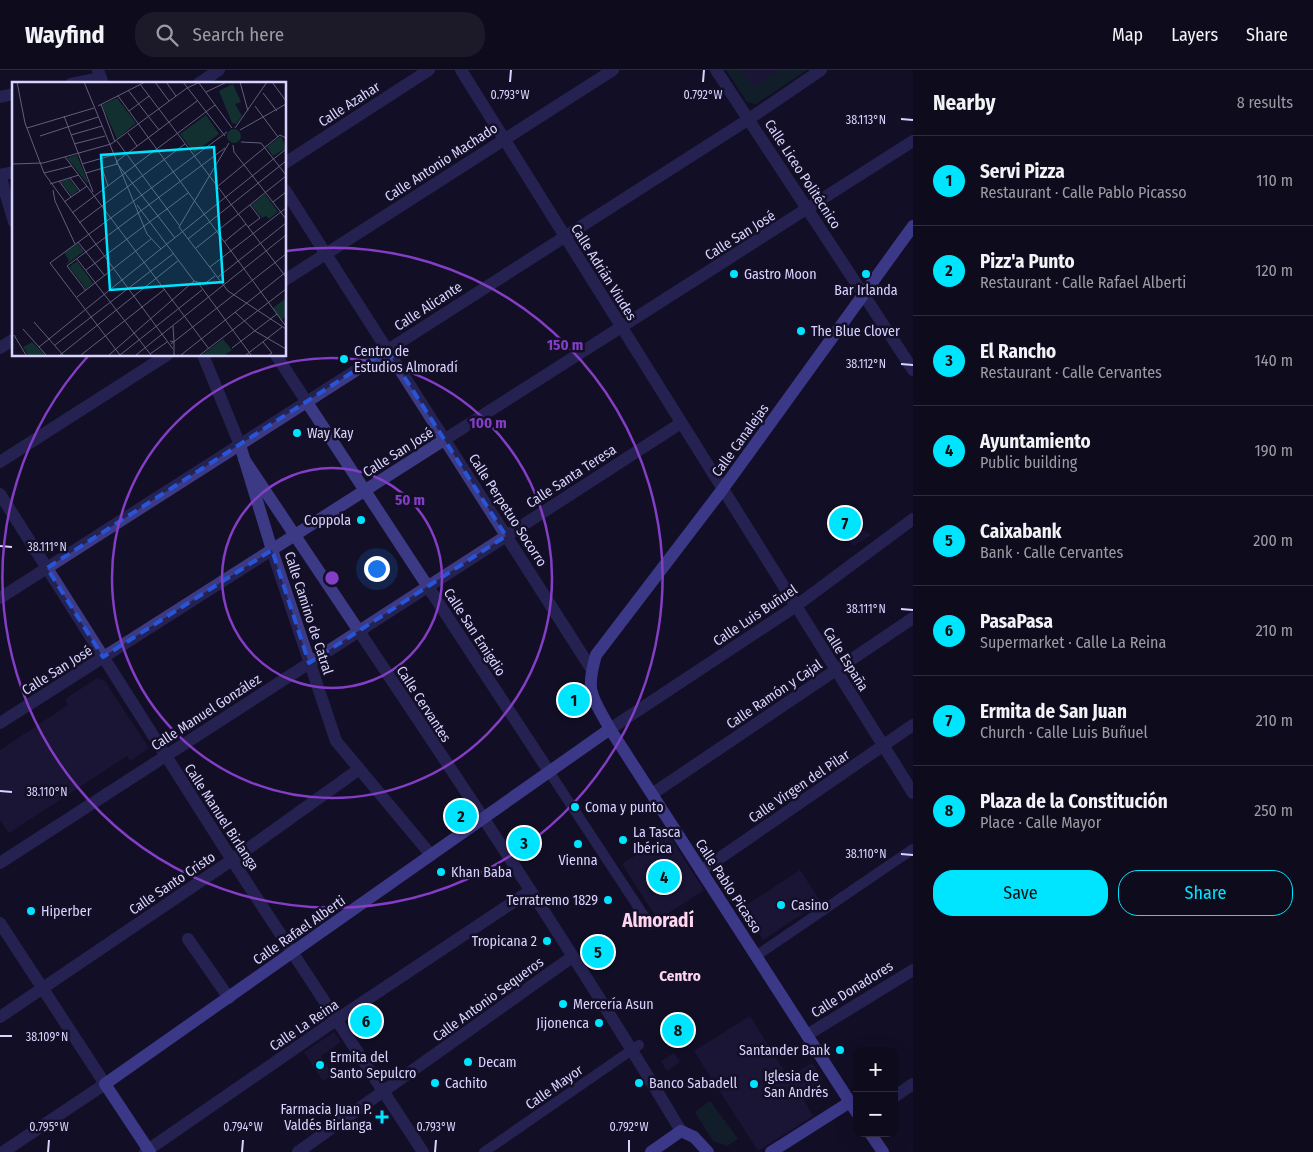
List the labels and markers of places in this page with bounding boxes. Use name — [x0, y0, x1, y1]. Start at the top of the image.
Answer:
place label: Gastro Moon — [744, 266, 817, 283]
marker: Gastro Moon — [728, 268, 740, 280]
marker: Bar Irlanda — [860, 268, 872, 280]
place label: Bar Irlanda — [834, 282, 898, 299]
place label: The Blue Clover — [811, 323, 900, 340]
marker: The Blue Clover — [795, 325, 807, 337]
place label: Centro de Estudios Almoradí — [354, 343, 458, 376]
marker: Centro de Estudios Almoradí — [338, 353, 350, 365]
place label: Way Kay — [307, 425, 354, 442]
marker: Way Kay — [291, 427, 303, 439]
pin: 7 — [829, 504, 861, 542]
place label: Coppola — [304, 512, 351, 529]
marker: Coppola — [355, 514, 367, 526]
centre of rings — [323, 569, 341, 587]
pin: 1 — [558, 681, 590, 719]
pin: 2 — [445, 797, 477, 835]
place label: Coma y punto — [585, 799, 664, 816]
marker: Coma y punto — [569, 801, 581, 813]
pin: 3 — [508, 824, 540, 862]
place label: La Tasca Ibérica — [633, 824, 681, 857]
marker: La Tasca Ibérica — [617, 834, 629, 846]
marker: Vienna — [572, 838, 584, 850]
place label: Vienna — [558, 852, 598, 869]
pin: 4 — [648, 858, 680, 896]
place label: Khan Baba — [451, 864, 512, 881]
marker: Khan Baba — [435, 866, 447, 878]
place label: Terratremo 1829 — [507, 892, 598, 909]
marker: Terratremo 1829 — [602, 894, 614, 906]
place label: Casino — [791, 897, 829, 914]
marker: Casino — [775, 899, 787, 911]
place label: Hiperber — [41, 903, 92, 920]
marker: Hiperber — [25, 905, 37, 917]
place label: Tropicana 2 — [472, 933, 537, 950]
pin: 5 — [582, 933, 614, 971]
marker: Tropicana 2 — [541, 935, 553, 947]
place label: Mercería Asun — [573, 996, 654, 1013]
marker: Mercería Asun — [557, 998, 569, 1010]
pin: 6 — [350, 1002, 382, 1040]
pin: 8 — [662, 1011, 694, 1049]
place label: Jijonenca — [536, 1015, 589, 1032]
marker: Jijonenca — [593, 1017, 605, 1029]
place label: Santander Bank — [739, 1042, 830, 1059]
marker: Santander Bank — [834, 1044, 846, 1056]
place label: Ermita del Santo Sepulcro — [330, 1049, 416, 1082]
place label: Decam — [478, 1054, 517, 1071]
marker: Decam — [462, 1056, 474, 1068]
marker: Ermita del Santo Sepulcro — [314, 1059, 326, 1071]
place label: Iglesia de San Andrés — [764, 1068, 828, 1101]
place label: Cachito — [445, 1075, 487, 1092]
place label: Banco Sabadell — [649, 1075, 737, 1092]
marker: Cachito — [429, 1077, 441, 1089]
marker: Banco Sabadell — [633, 1077, 645, 1089]
marker: Iglesia de San Andrés — [748, 1078, 760, 1090]
place label: Farmacia Juan P. Valdés Birlanga — [280, 1101, 372, 1134]
marker: Farmacia Juan P. Valdés Birlanga — [376, 1111, 388, 1123]

